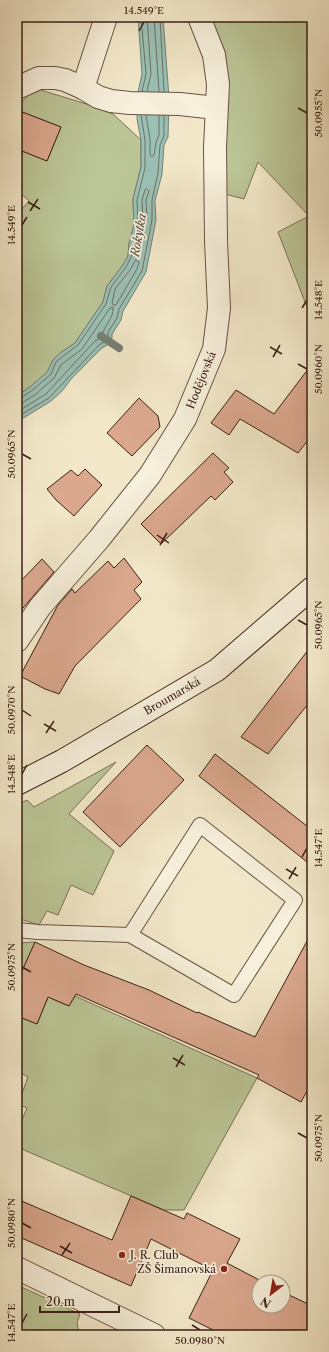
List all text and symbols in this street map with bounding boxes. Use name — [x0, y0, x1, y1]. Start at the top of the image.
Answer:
text: 14.549°E — [124, 4, 164, 17]
text: 50.0955°N — [312, 89, 325, 137]
text: 14.549°E — [5, 205, 18, 245]
water label: Rokytka — [127, 212, 149, 259]
text: 14.548°E — [312, 280, 325, 320]
text: 50.0960°N — [312, 344, 325, 394]
street label: Hodějovská — [183, 349, 219, 411]
text: 50.0965°N — [5, 429, 18, 479]
text: 50.0965°N — [312, 600, 325, 650]
street label: Broumarská — [141, 674, 203, 718]
text: 50.0970°N — [5, 685, 18, 735]
text: 14.548°E — [5, 754, 18, 794]
text: 14.547°E — [312, 828, 325, 867]
text: 50.0975°N — [5, 943, 18, 991]
text: 50.0975°N — [312, 1114, 325, 1162]
text: 50.0980°N — [5, 1198, 18, 1248]
place label: J. R. Club — [128, 1248, 179, 1262]
marker: J. R. Club — [117, 1250, 127, 1260]
place label: ZŠ Šimanovská — [137, 1261, 216, 1276]
marker: ZŠ Šimanovská — [219, 1264, 229, 1274]
north arrow — [251, 1274, 291, 1314]
scale bar — [40, 1288, 119, 1314]
text: 20 m — [46, 1294, 75, 1309]
text: N — [258, 1294, 274, 1311]
text: 14.547°E — [5, 1303, 18, 1342]
text: 50.0980°N — [175, 1334, 225, 1347]

